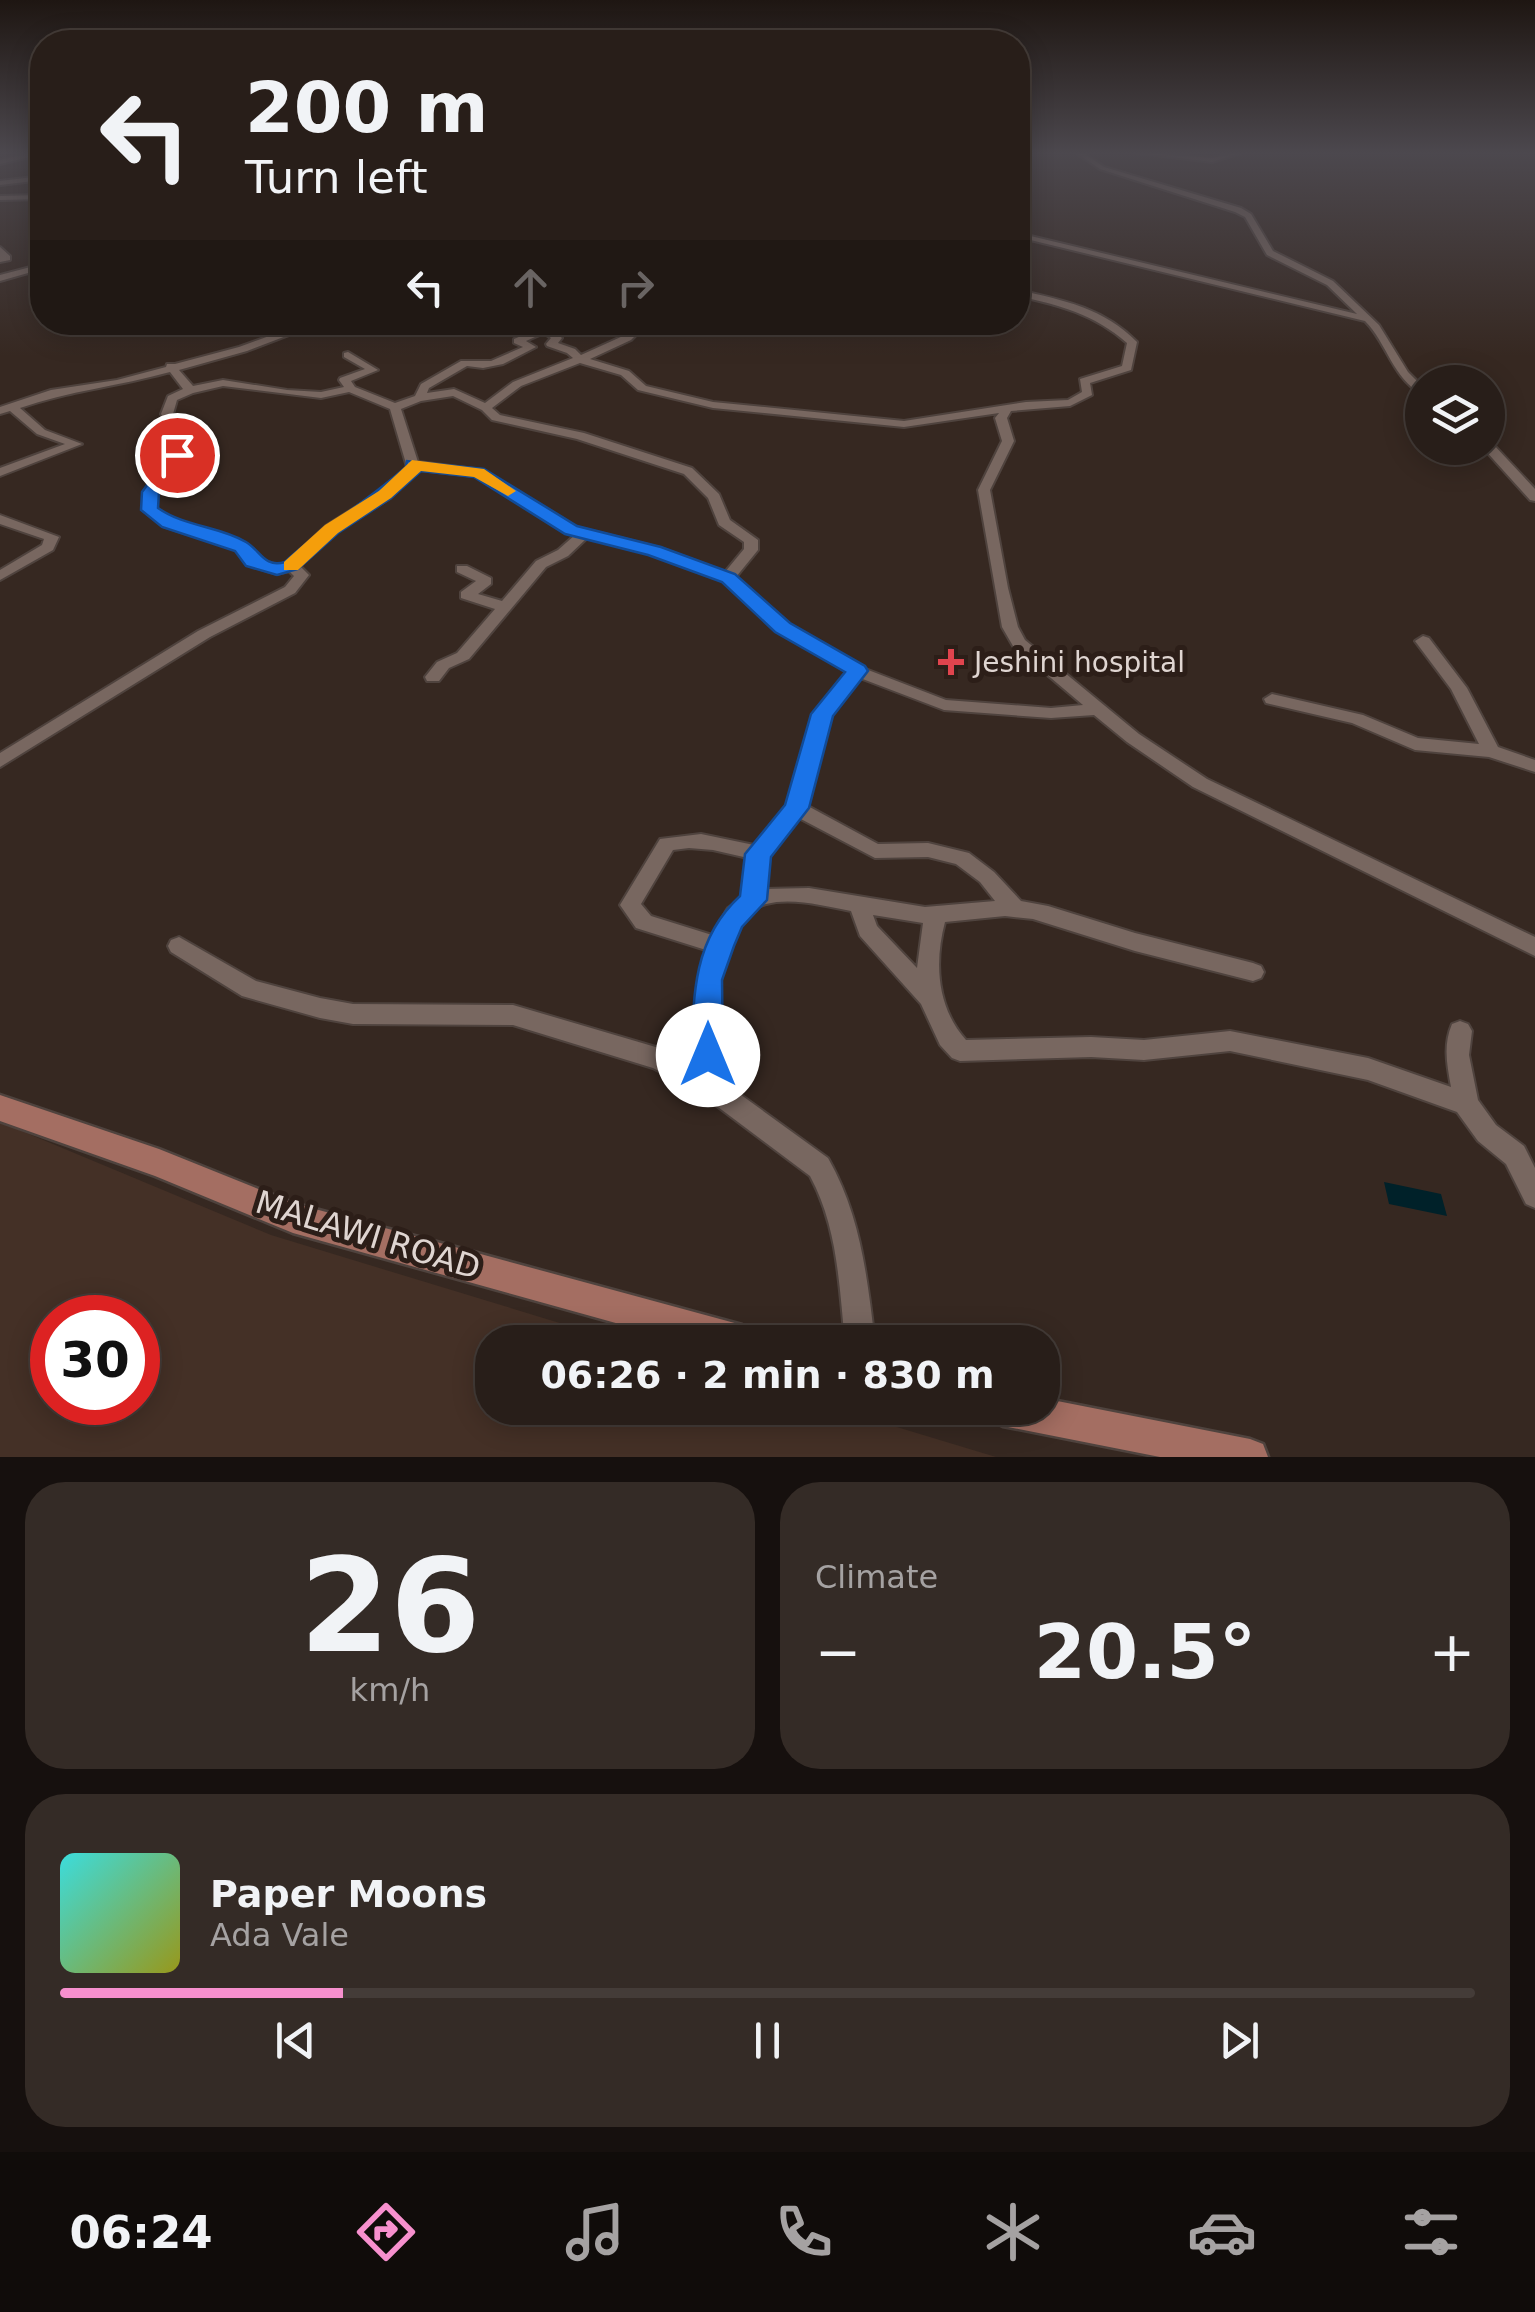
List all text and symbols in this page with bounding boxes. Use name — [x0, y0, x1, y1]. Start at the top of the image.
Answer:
text: 200 m — [245, 67, 488, 149]
icon: left — [80, 70, 210, 200]
text: Turn left — [245, 151, 428, 204]
icon: left — [398, 260, 453, 315]
icon: ahead — [503, 260, 558, 315]
icon: right — [608, 260, 663, 315]
map controls — [1405, 365, 1505, 465]
button: layers — [1405, 365, 1505, 465]
pin — [135, 413, 220, 498]
icon: arrive — [150, 428, 205, 483]
place label: Jeshini hospital — [972, 646, 1185, 679]
marker: Jeshini hospital — [938, 649, 964, 675]
position arrow — [656, 1003, 760, 1107]
street label: MALAWI ROAD — [251, 1183, 485, 1287]
speed limit sign: 30 — [30, 1295, 160, 1425]
text: 06:26 · 2 min · 830 m — [540, 1353, 995, 1397]
text: 26 — [300, 1530, 480, 1682]
text: Climate — [815, 1558, 938, 1596]
text: 20.5° — [1034, 1608, 1256, 1696]
text: − — [815, 1620, 861, 1684]
text: + — [1429, 1620, 1475, 1684]
text: km/h — [350, 1671, 430, 1709]
text: Paper Moons — [210, 1872, 487, 1916]
text: Ada Vale — [210, 1916, 349, 1954]
icon: previous — [268, 2013, 323, 2068]
icon: pause — [740, 2013, 795, 2068]
icon: next — [1212, 2013, 1267, 2068]
icon: directions — [351, 2197, 421, 2267]
icon: music — [560, 2197, 630, 2267]
icon: phone — [769, 2197, 839, 2267]
icon: climate — [978, 2197, 1048, 2267]
icon: car — [1187, 2197, 1257, 2267]
icon: filters — [1396, 2197, 1466, 2267]
text: 06:24 — [69, 2206, 213, 2259]

